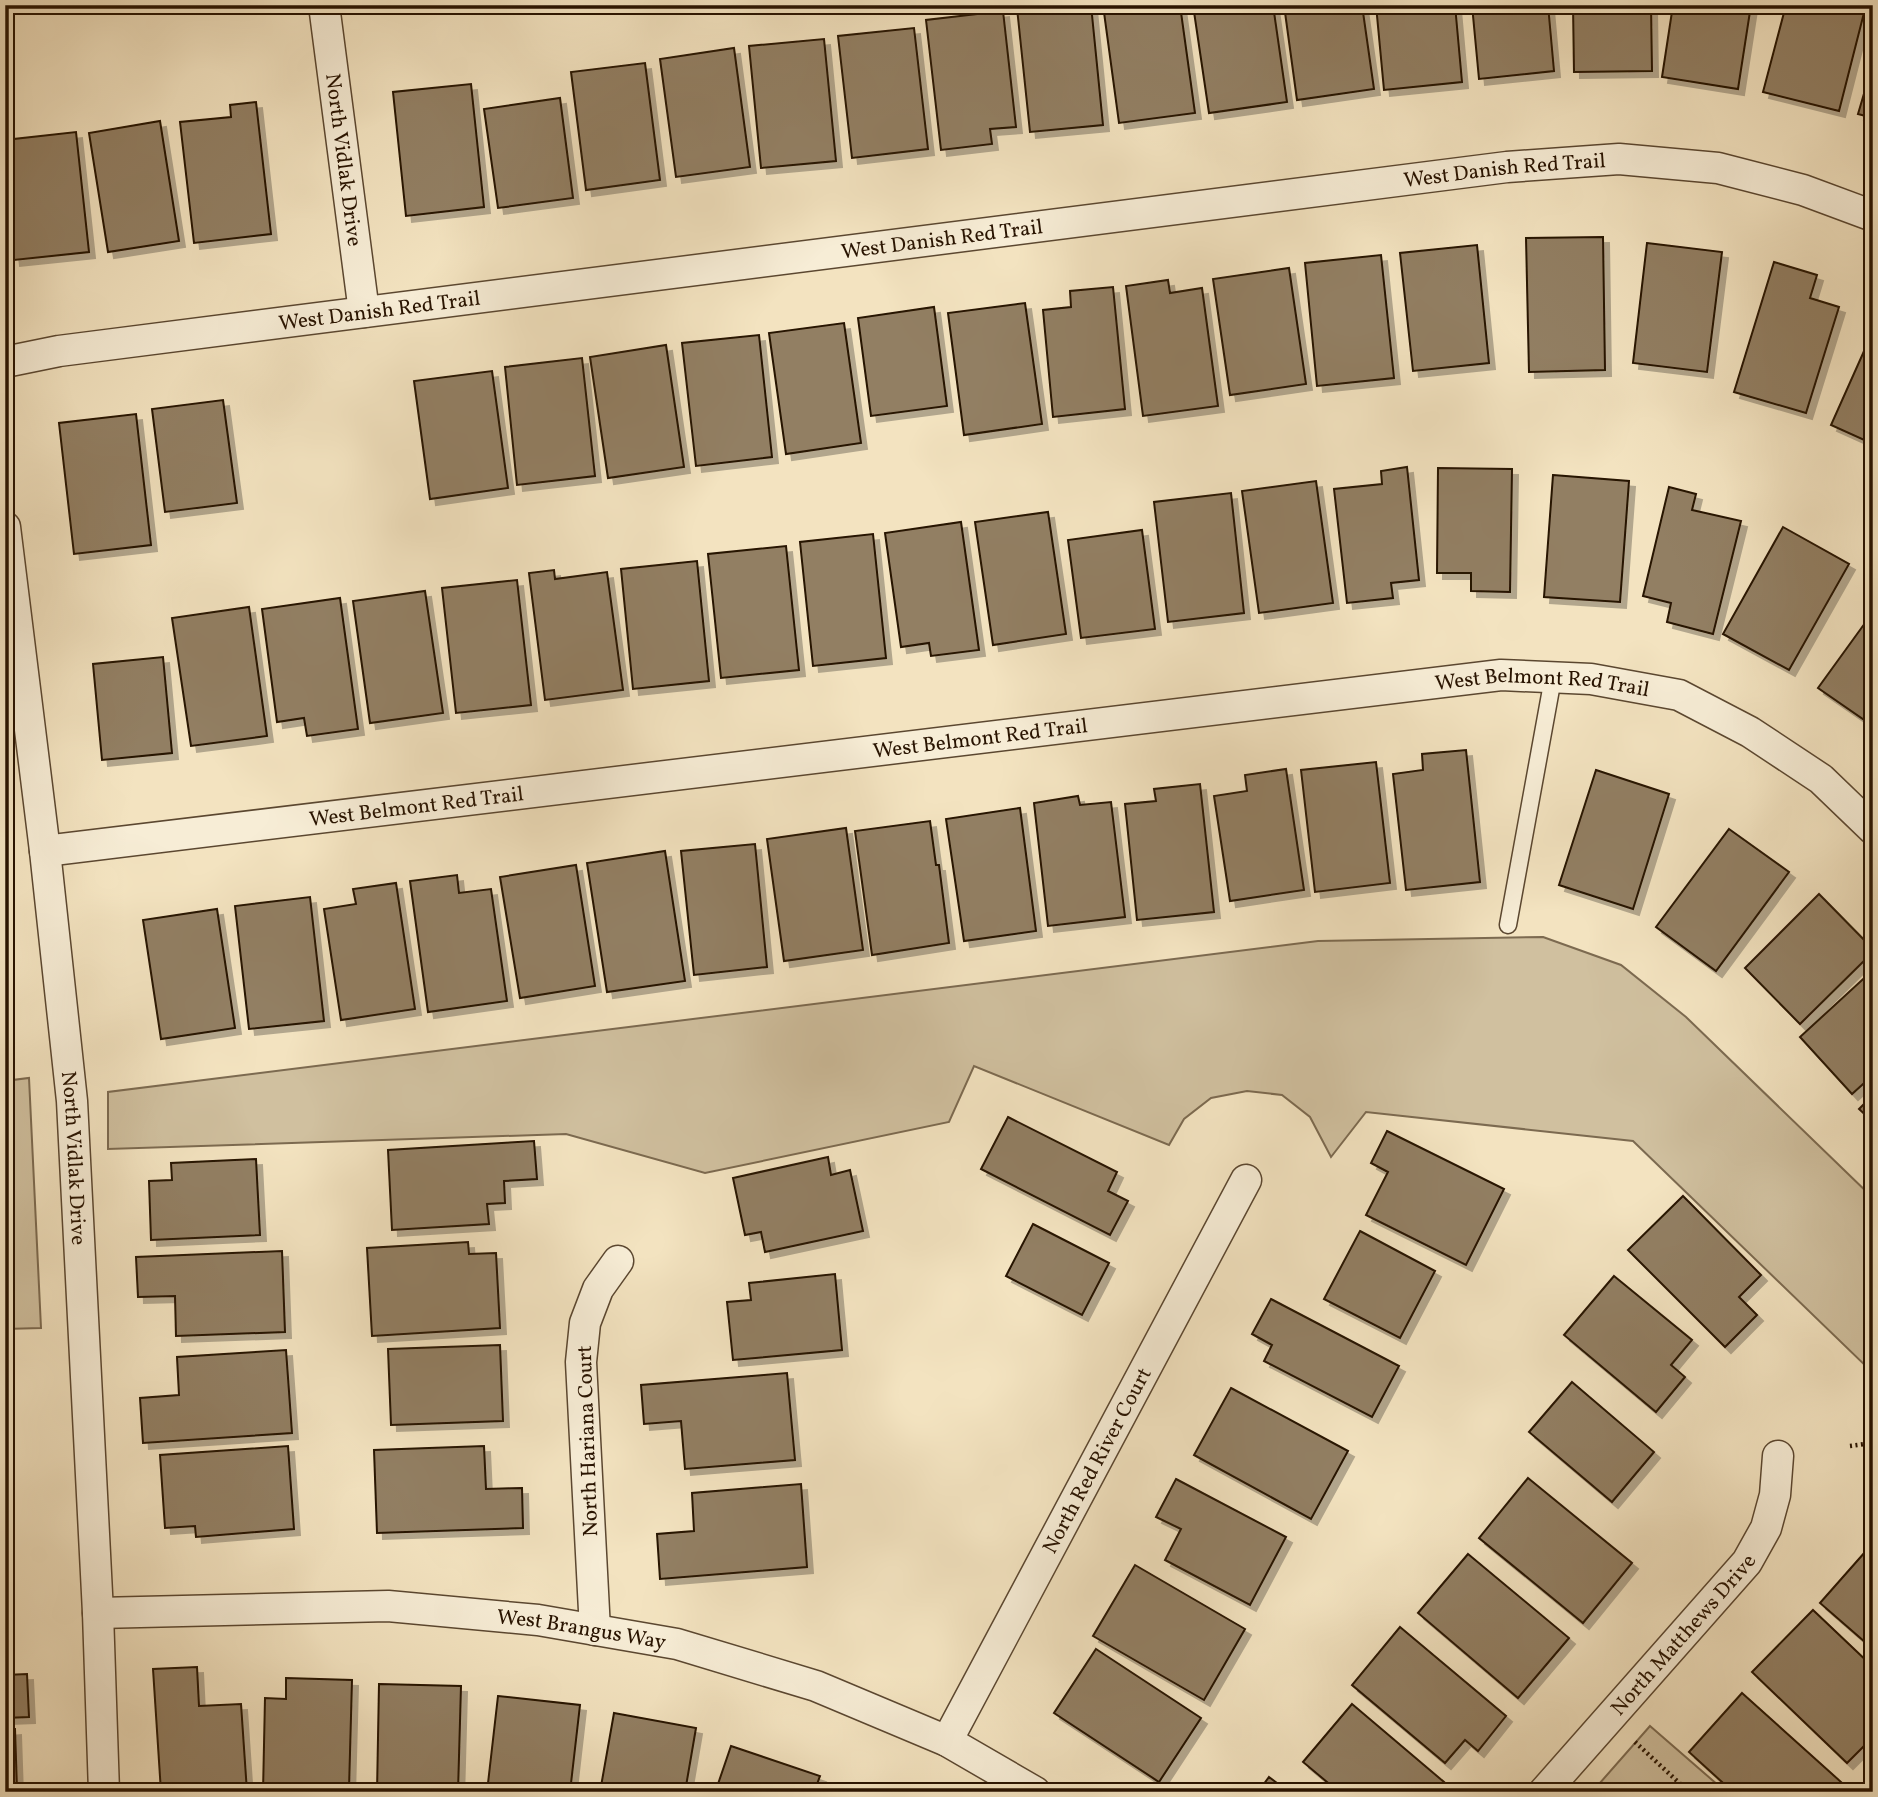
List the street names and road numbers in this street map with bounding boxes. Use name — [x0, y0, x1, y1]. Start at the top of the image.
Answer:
street label: North Vidlak Drive — [317, 72, 368, 248]
street label: West Danish Red Trail — [1402, 147, 1607, 196]
street label: West Danish Red Trail — [839, 213, 1045, 267]
street label: West Danish Red Trail — [277, 285, 482, 339]
street label: West Belmont Red Trail — [1433, 662, 1652, 705]
street label: West Belmont Red Trail — [871, 712, 1089, 767]
street label: West Belmont Red Trail — [308, 780, 525, 835]
street label: North Vidlak Drive — [53, 1070, 92, 1246]
street label: North Hariana Court — [571, 1345, 606, 1537]
street label: North Red River Court — [1036, 1363, 1159, 1559]
street label: North Matthews Drive — [1605, 1550, 1764, 1723]
street label: West Brangus Way — [496, 1603, 669, 1658]

